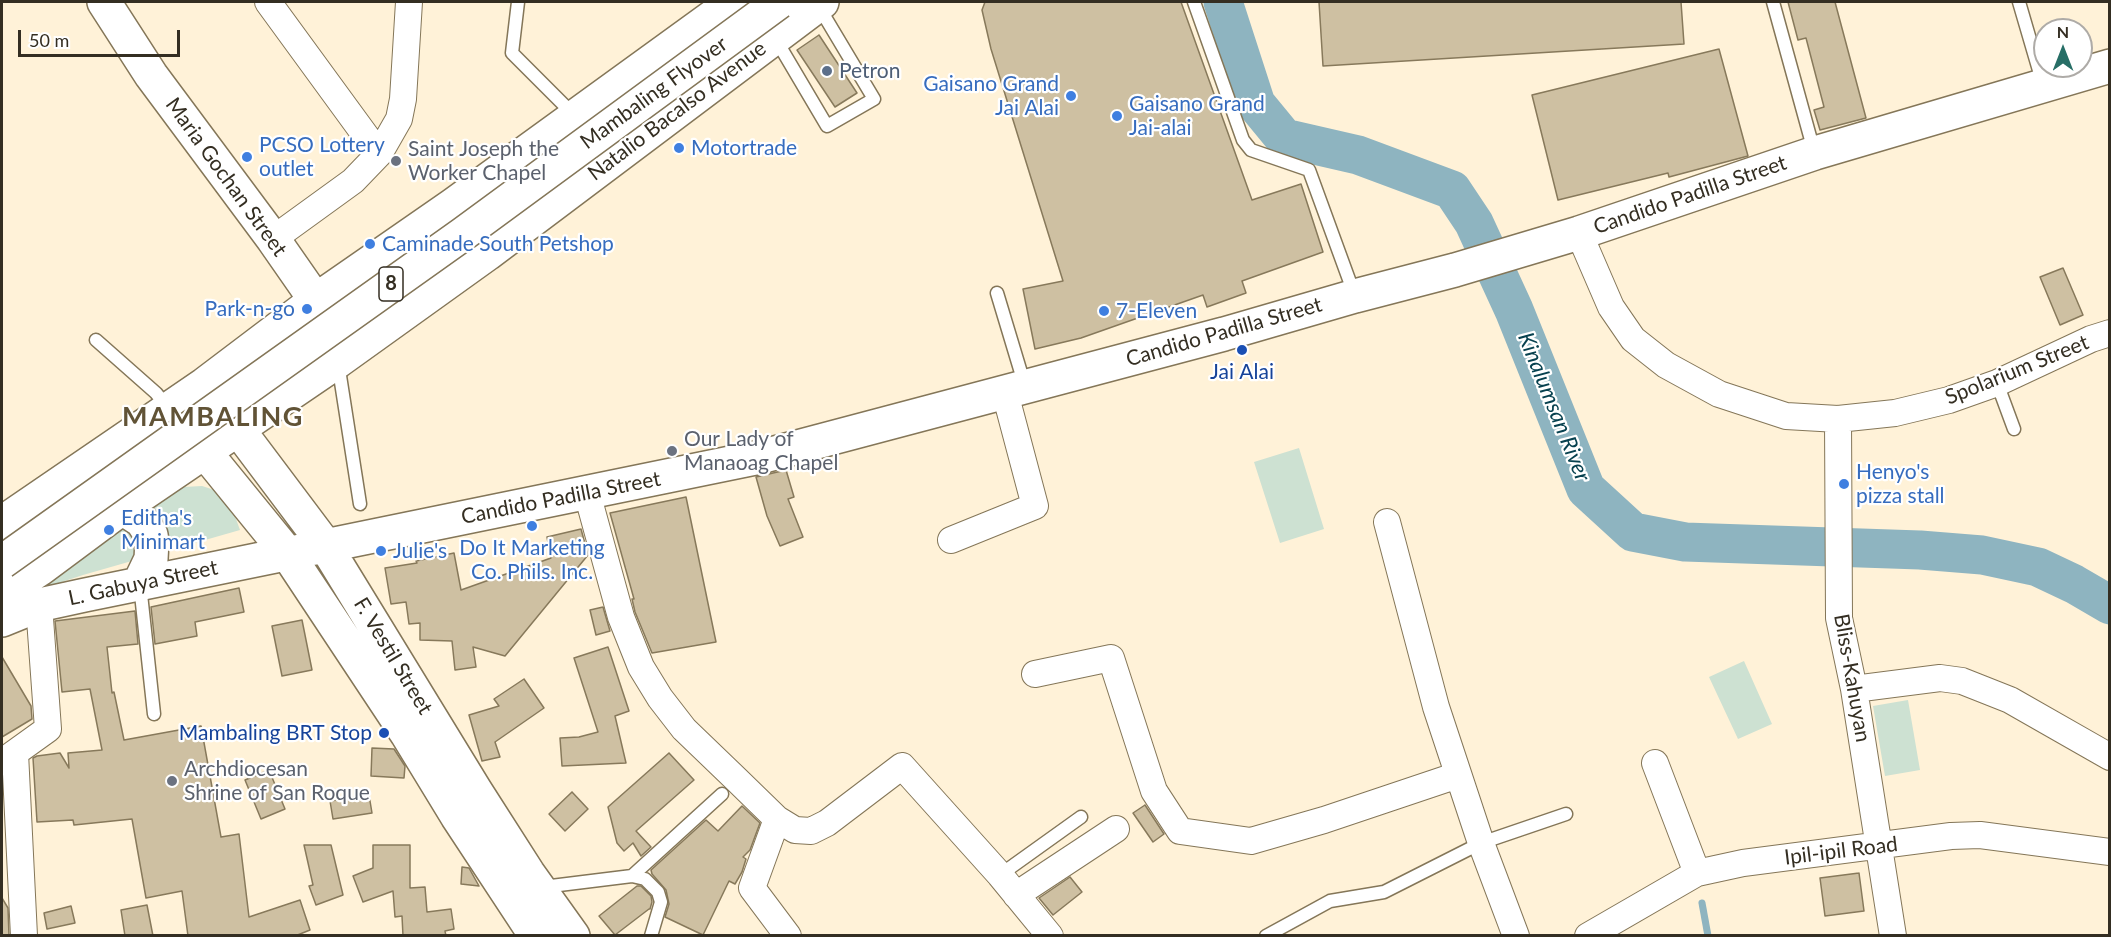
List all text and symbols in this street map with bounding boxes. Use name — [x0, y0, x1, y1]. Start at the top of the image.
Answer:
scale bar — [21, 18, 183, 56]
north arrow — [2033, 18, 2093, 78]
text: N — [2057, 22, 2069, 41]
text: 50 m — [29, 29, 69, 51]
street label: Mambaling Flyover — [576, 31, 732, 155]
street label: Natalio Bacalso Avenue — [583, 36, 771, 186]
place label: Petron — [839, 58, 900, 84]
marker: Petron — [820, 64, 834, 78]
place label: Gaisano Grand Jai Alai — [923, 71, 1059, 121]
marker: Gaisano Grand Jai Alai — [1064, 89, 1078, 103]
place label: Gaisano Grand Jai-alai — [1129, 91, 1265, 141]
street label: Maria Gochan Street — [160, 93, 292, 261]
marker: Gaisano Grand Jai-alai — [1110, 109, 1124, 123]
place label: PCSO Lottery outlet — [259, 132, 385, 182]
place label: Motortrade — [691, 135, 797, 161]
place label: Saint Joseph the Worker Chapel — [408, 136, 559, 186]
marker: Motortrade — [672, 141, 686, 155]
marker: PCSO Lottery outlet — [240, 150, 254, 164]
street label: Candido Padilla Street — [1590, 150, 1790, 240]
marker: Saint Joseph the Worker Chapel — [389, 154, 403, 168]
place label: Caminade South Petshop — [382, 231, 614, 257]
marker: Caminade South Petshop — [363, 237, 377, 251]
road number: 8 — [379, 267, 403, 301]
street label: Candido Padilla Street — [1123, 292, 1325, 372]
place label: Park-n-go — [204, 296, 295, 322]
place label: 7-Eleven — [1116, 298, 1197, 324]
marker: Park-n-go — [300, 302, 314, 316]
marker: 7-Eleven — [1097, 304, 1111, 318]
water label: Kinalumsan River — [1512, 329, 1596, 485]
street label: Spolarium Street — [1942, 330, 2092, 410]
marker: Jai Alai — [1235, 343, 1249, 357]
place label: Jai Alai — [1210, 359, 1274, 385]
district label: MAMBALING — [122, 401, 304, 433]
place label: Our Lady of Manaoag Chapel — [684, 426, 838, 476]
marker: Our Lady of Manaoag Chapel — [665, 444, 679, 458]
place label: Henyo's pizza stall — [1856, 459, 1945, 509]
street label: Candido Padilla Street — [459, 466, 663, 530]
marker: Henyo's pizza stall — [1837, 477, 1851, 491]
place label: Editha's Minimart — [121, 505, 205, 555]
marker: Do It Marketing Co. Phils. Inc. — [525, 519, 539, 533]
marker: Editha's Minimart — [102, 523, 116, 537]
place label: Do It Marketing Co. Phils. Inc. — [459, 535, 605, 585]
place label: Julie's — [393, 538, 447, 564]
marker: Julie's — [374, 544, 388, 558]
street label: L. Gabuya Street — [66, 555, 220, 611]
street label: F. Vestil Street — [348, 593, 438, 719]
street label: Bliss-Kahuyan — [1828, 612, 1876, 744]
place label: Mambaling BRT Stop — [179, 720, 372, 746]
marker: Mambaling BRT Stop — [377, 726, 391, 740]
place label: Archdiocesan Shrine of San Roque — [184, 756, 370, 806]
marker: Archdiocesan Shrine of San Roque — [165, 774, 179, 788]
street label: Ipil-ipil Road — [1783, 832, 1899, 870]

